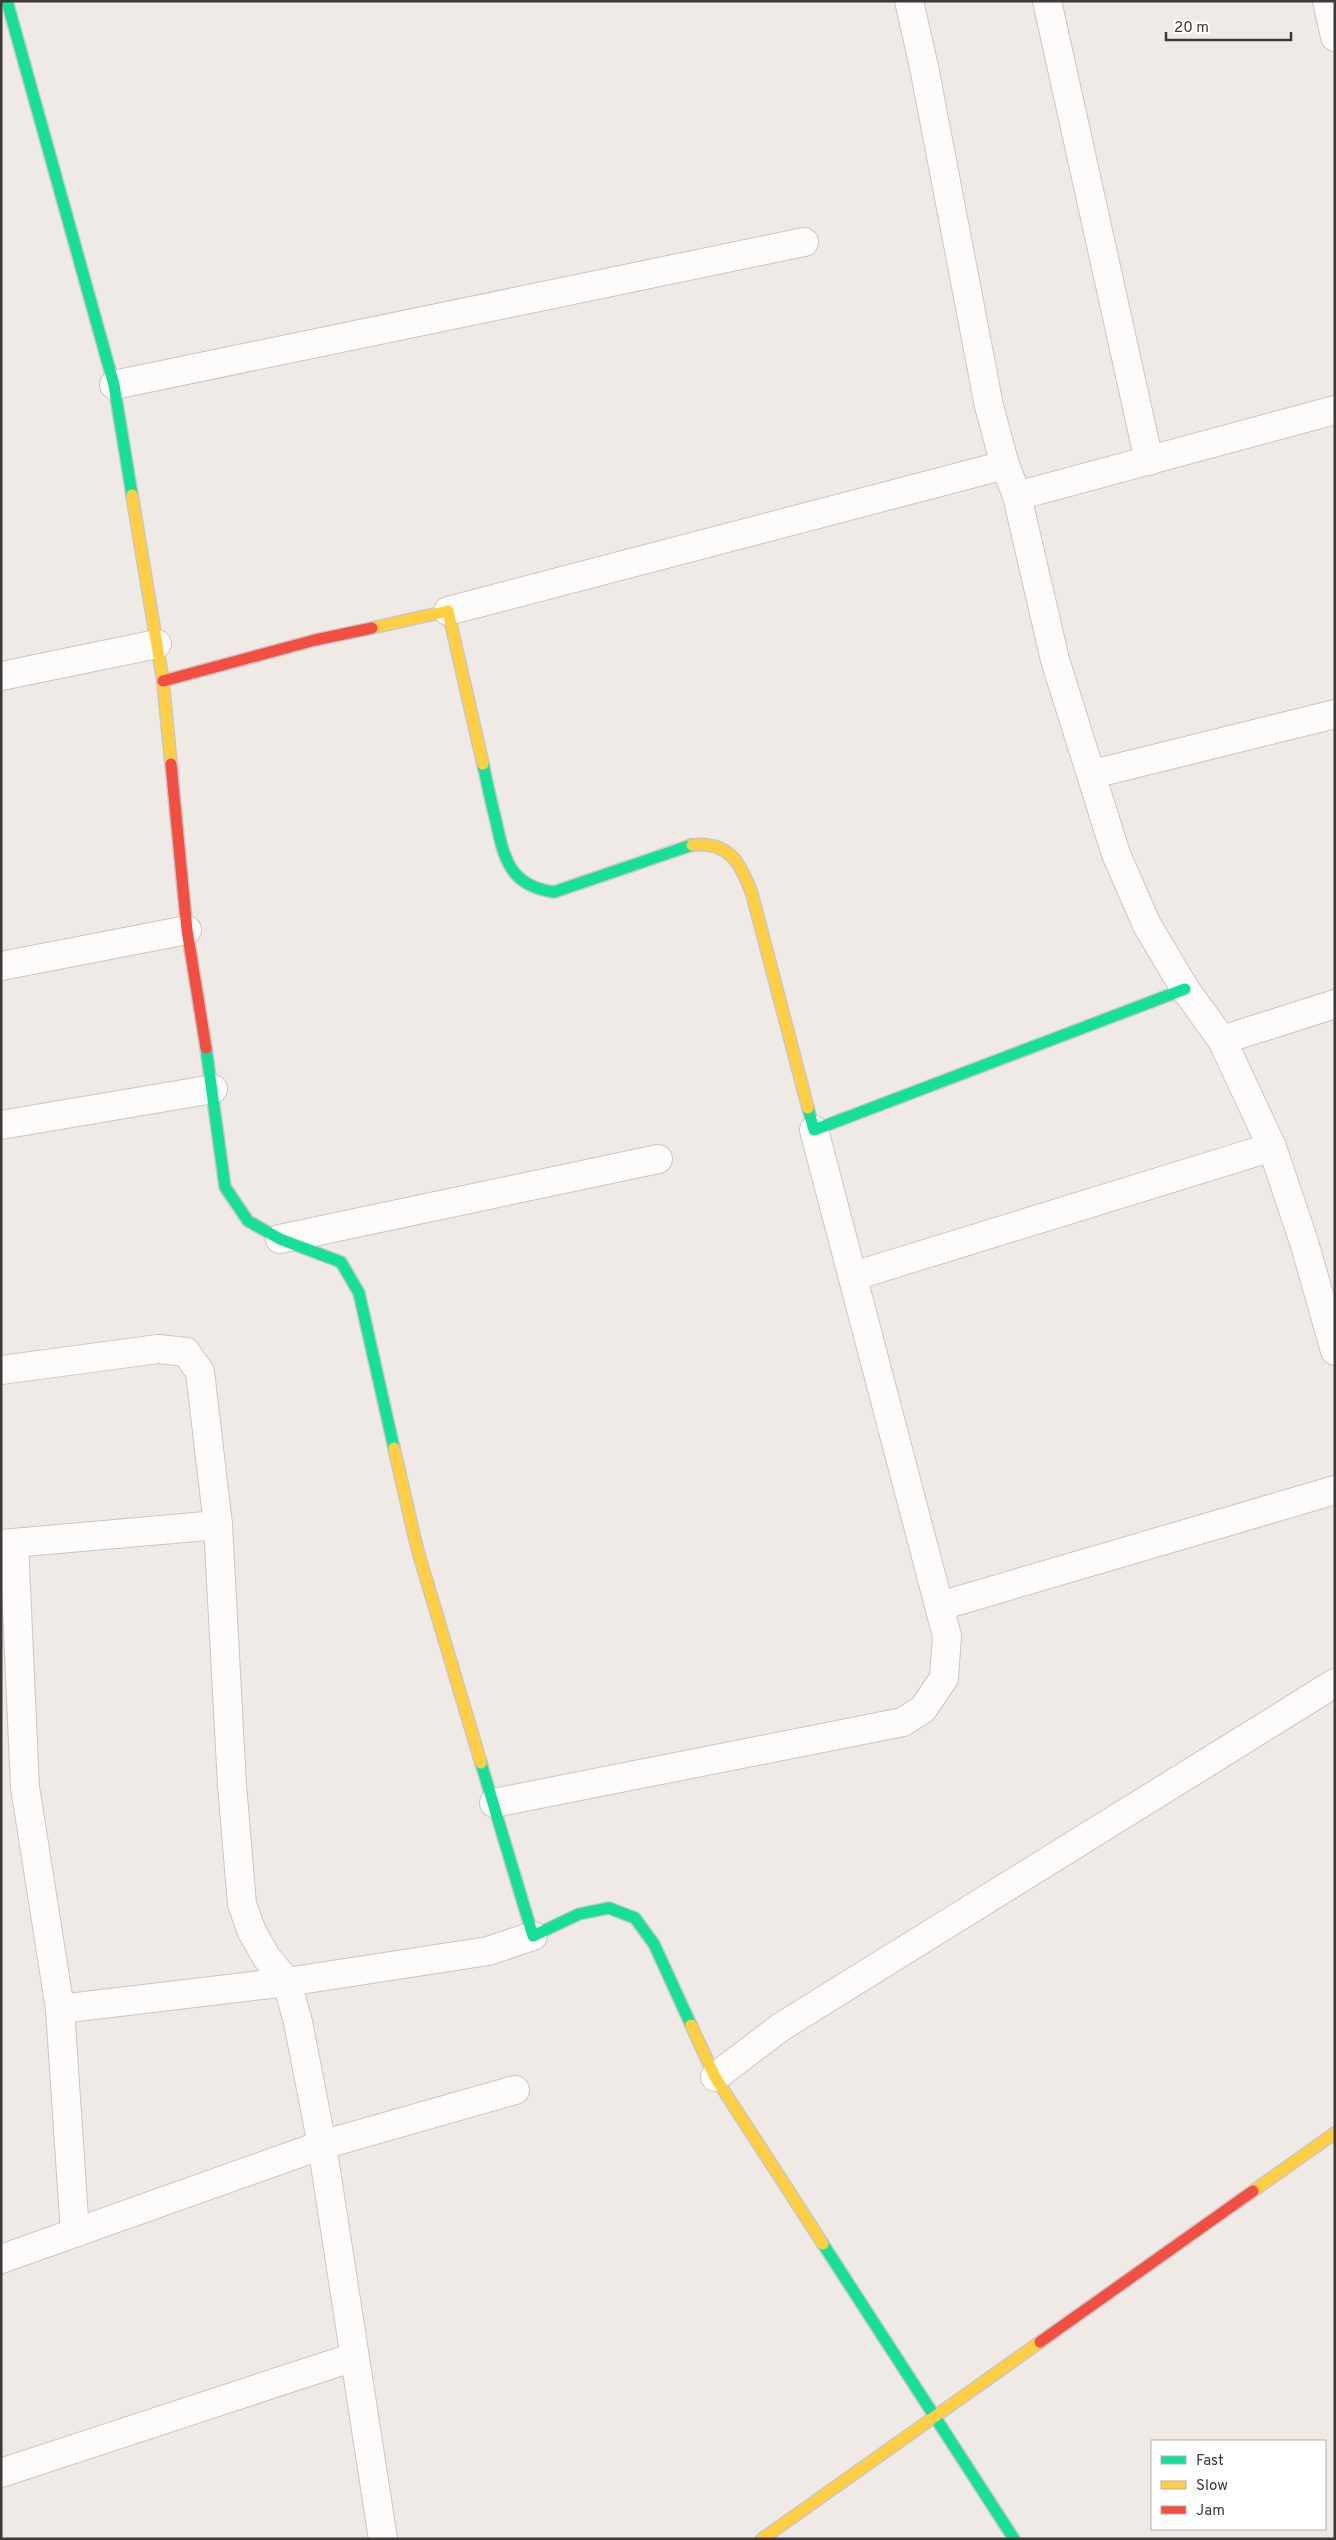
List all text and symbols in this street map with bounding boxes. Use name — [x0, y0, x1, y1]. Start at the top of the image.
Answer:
scale bar — [1166, 10, 1291, 42]
text: 20 m — [1174, 19, 1209, 38]
legend — [1151, 2440, 1326, 2530]
text: Fast — [1196, 2452, 1224, 2471]
text: Slow — [1196, 2477, 1228, 2496]
text: Jam — [1196, 2502, 1225, 2521]

